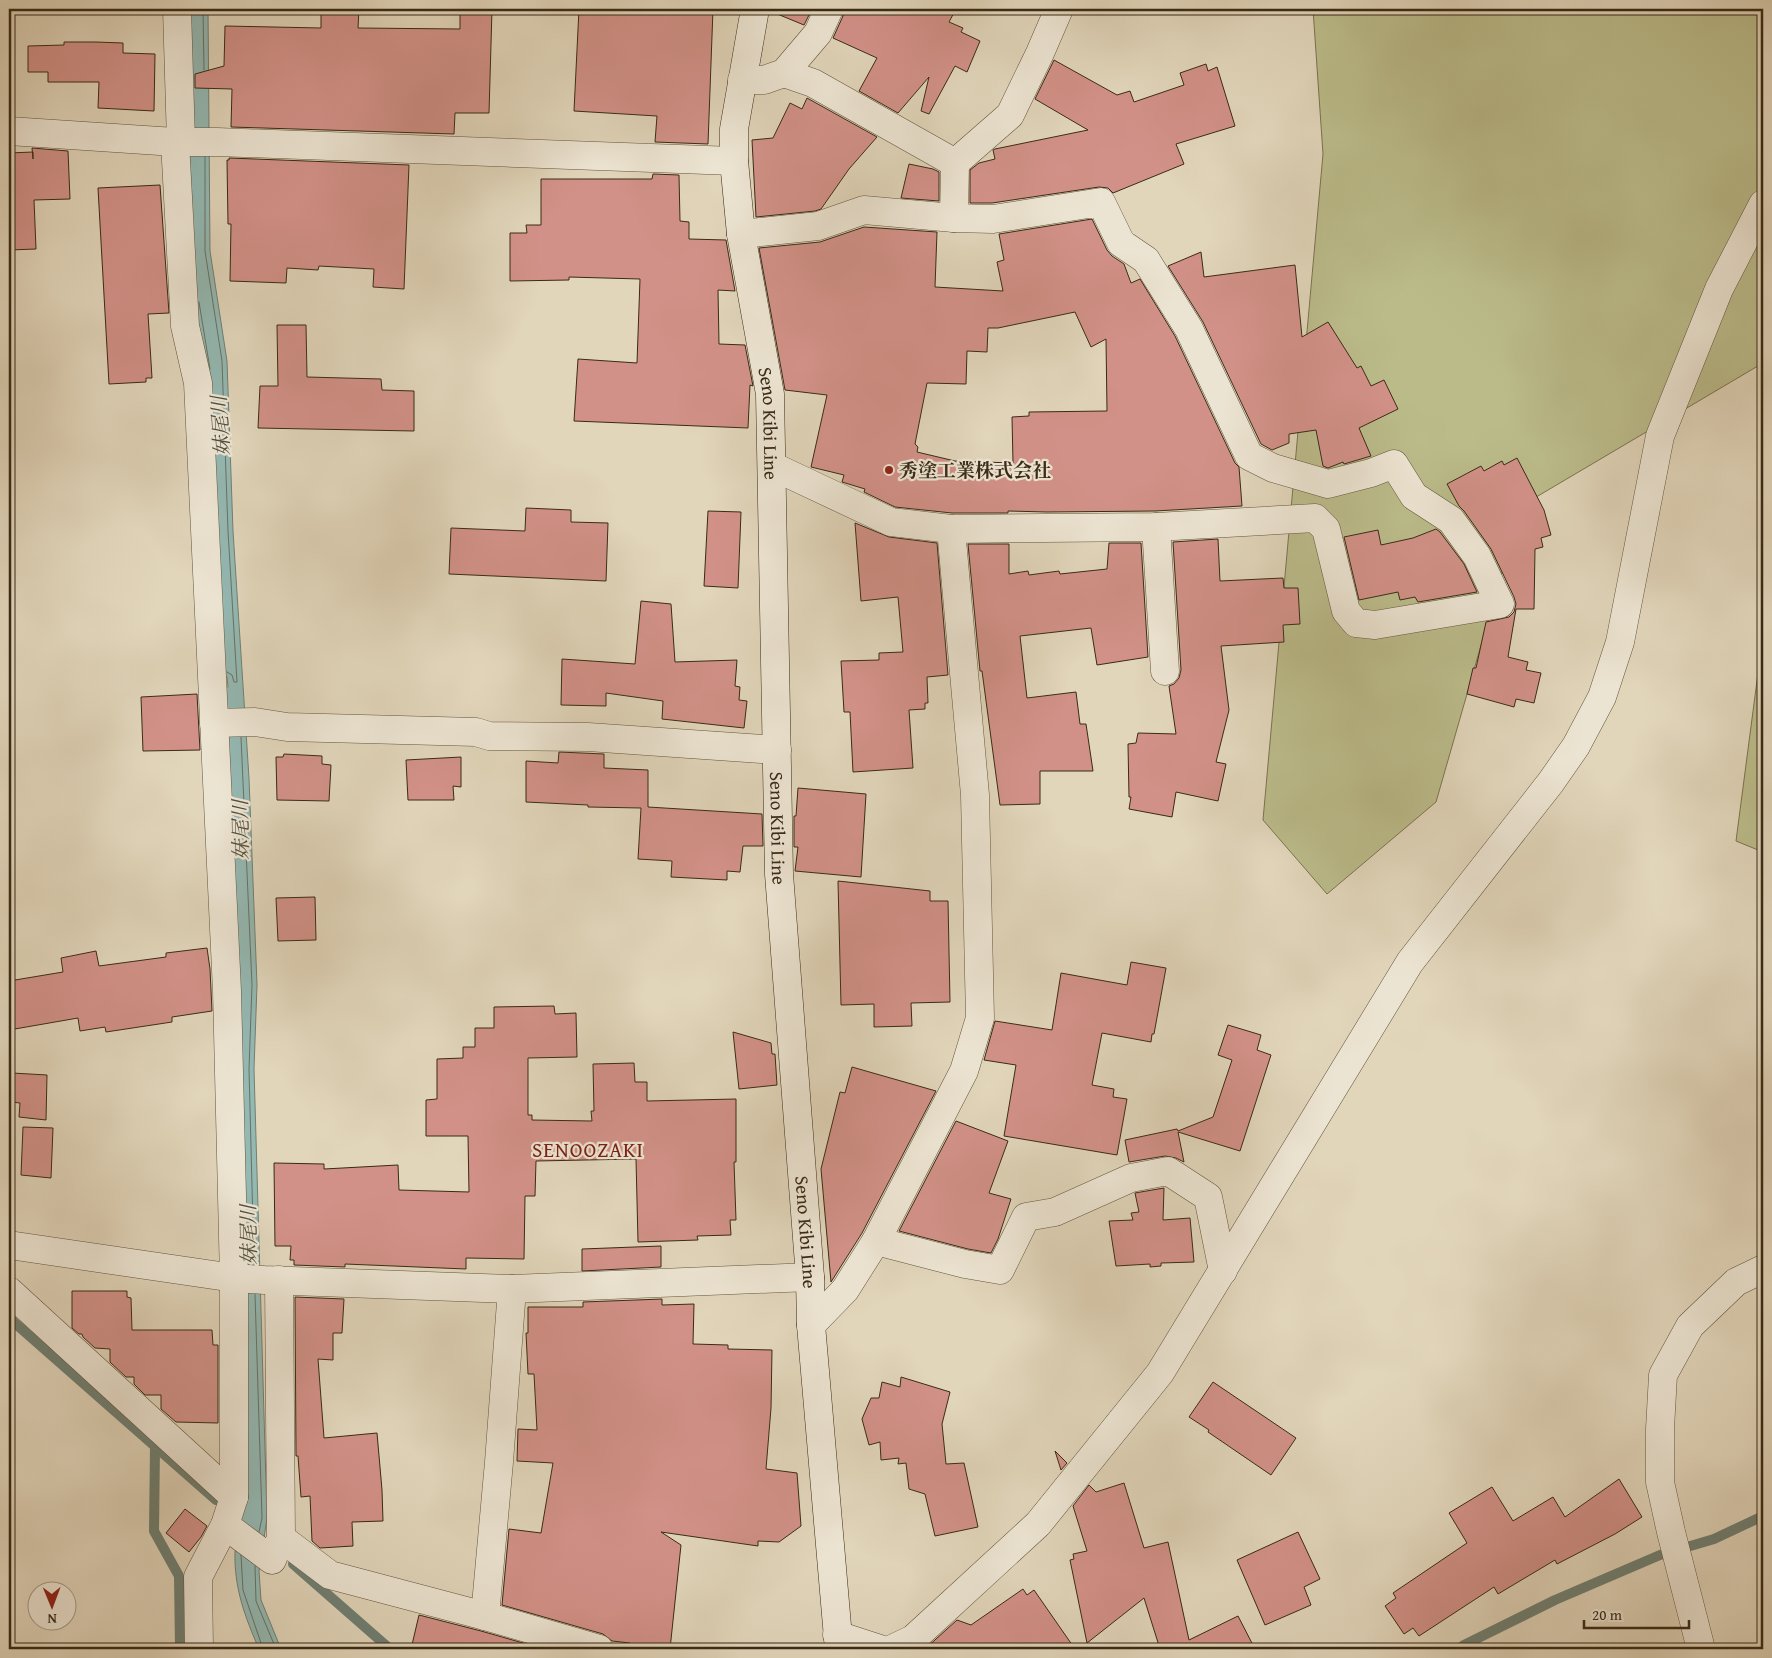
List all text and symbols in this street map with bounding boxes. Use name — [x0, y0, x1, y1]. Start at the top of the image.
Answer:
street label: Seno Kibi Line — [751, 365, 786, 480]
water label: 妹尾川 — [203, 393, 237, 457]
place label: 秀塗工業株式会社 — [899, 456, 1051, 484]
marker: 秀塗工業株式会社 — [883, 464, 895, 476]
street label: Seno Kibi Line — [763, 771, 794, 886]
water label: 妹尾川 — [225, 798, 255, 860]
district label: SENOOZAKI — [532, 1134, 644, 1165]
street label: Seno Kibi Line — [788, 1175, 824, 1289]
water label: 妹尾川 — [233, 1203, 263, 1265]
north arrow — [28, 1580, 78, 1630]
scale bar — [1584, 1598, 1690, 1630]
text: 20 m — [1592, 1604, 1623, 1625]
text: N — [47, 1609, 57, 1629]

